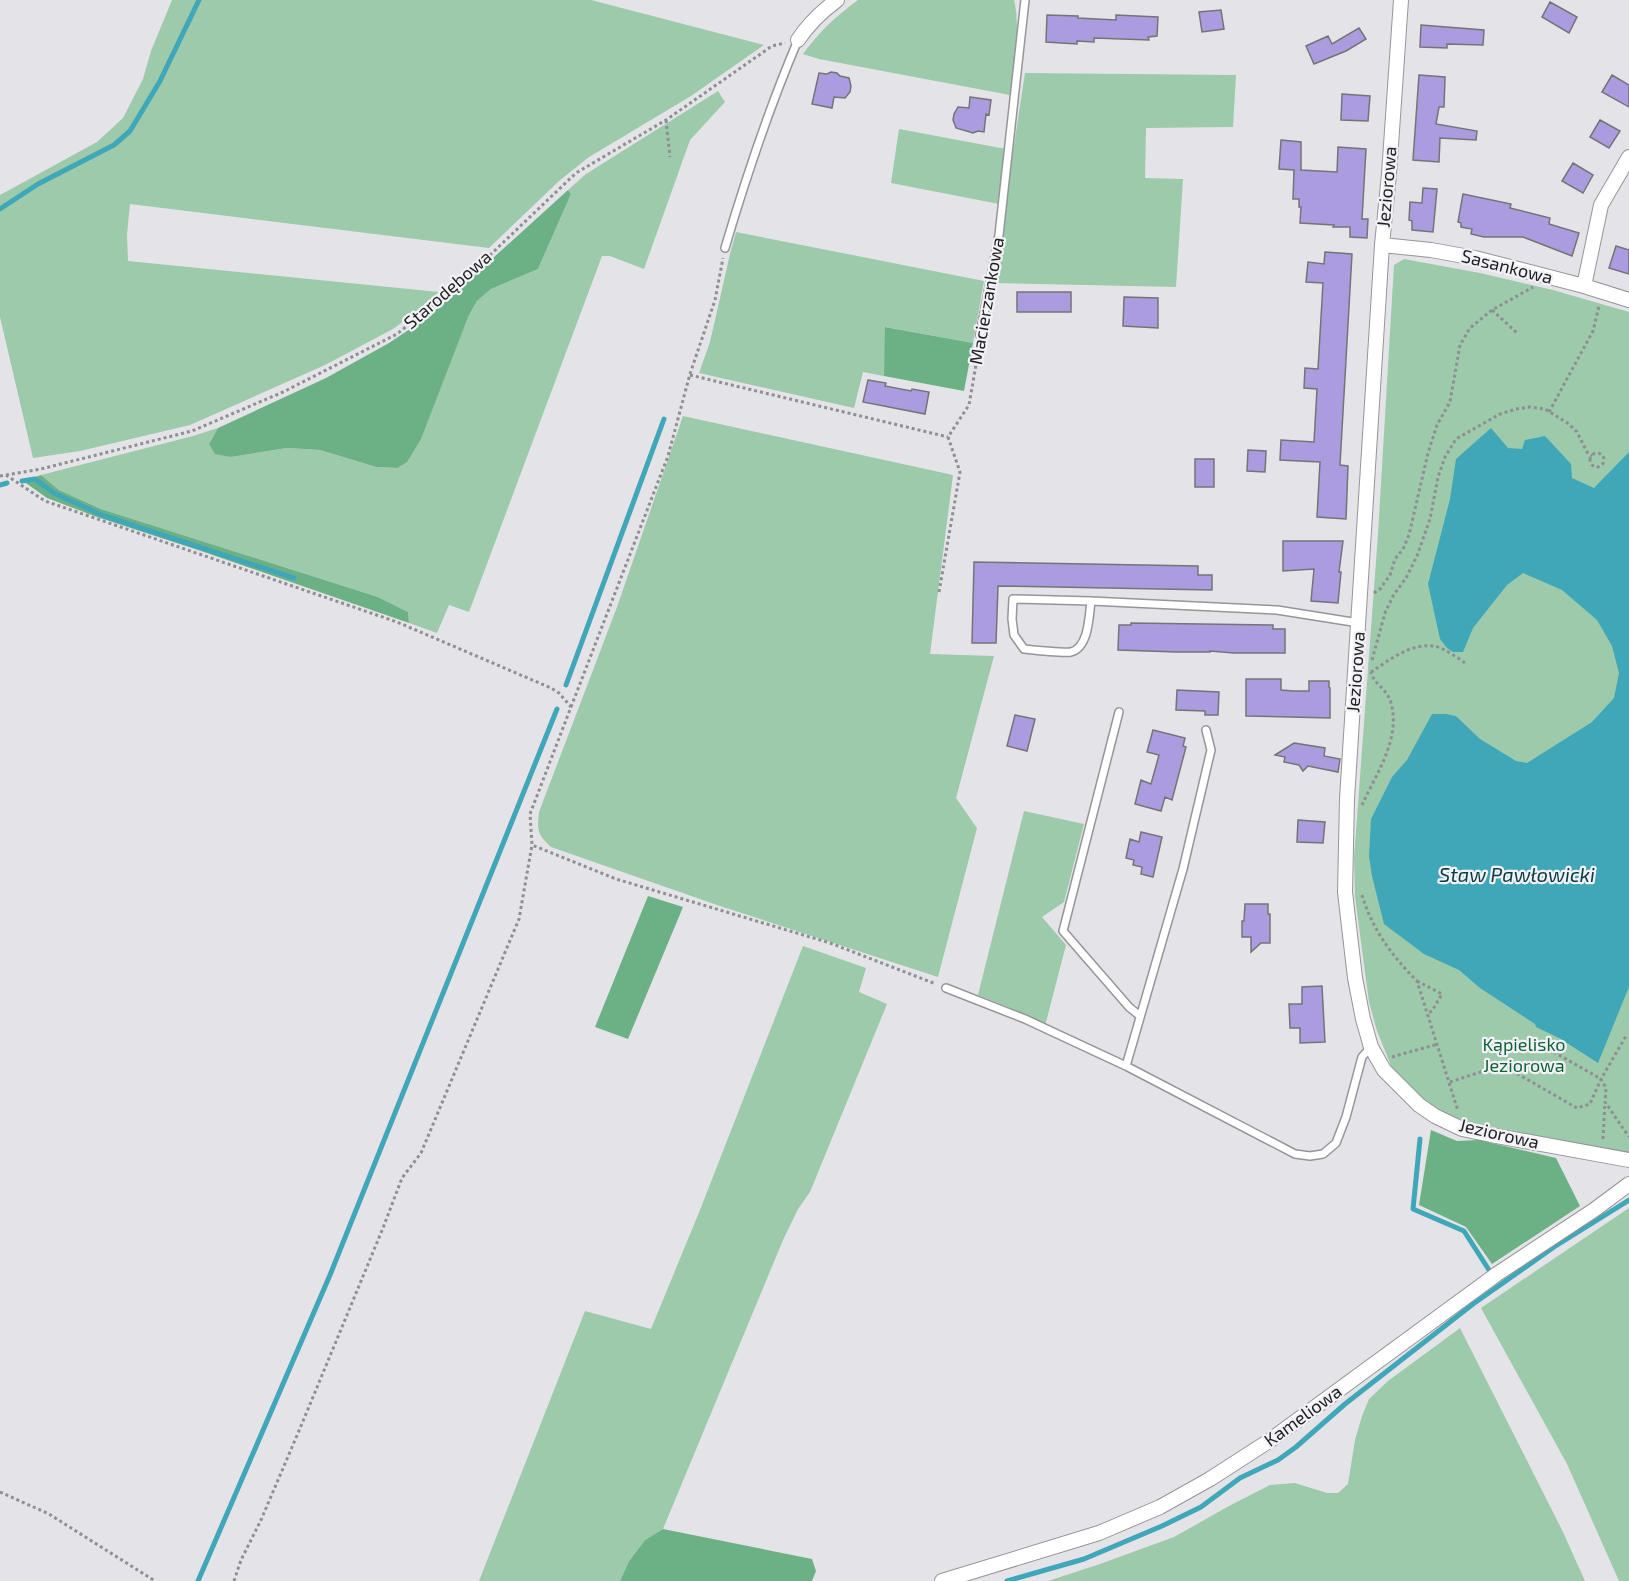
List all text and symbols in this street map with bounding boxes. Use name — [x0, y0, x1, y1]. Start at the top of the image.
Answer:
street label: Jeziorowa — [1371, 145, 1401, 228]
street label: Macierzankowa — [964, 235, 1008, 366]
street label: Sasankowa — [1459, 244, 1555, 288]
street label: Starodębowa — [399, 245, 496, 333]
street label: Jeziorowa — [1341, 631, 1369, 713]
water label: Staw Pawłowicki — [1439, 862, 1595, 886]
park label: Kąpielisko Jeziorowa — [1482, 1033, 1566, 1076]
street label: Jeziorowa — [1457, 1113, 1541, 1153]
street label: Kameliowa — [1259, 1380, 1346, 1451]

